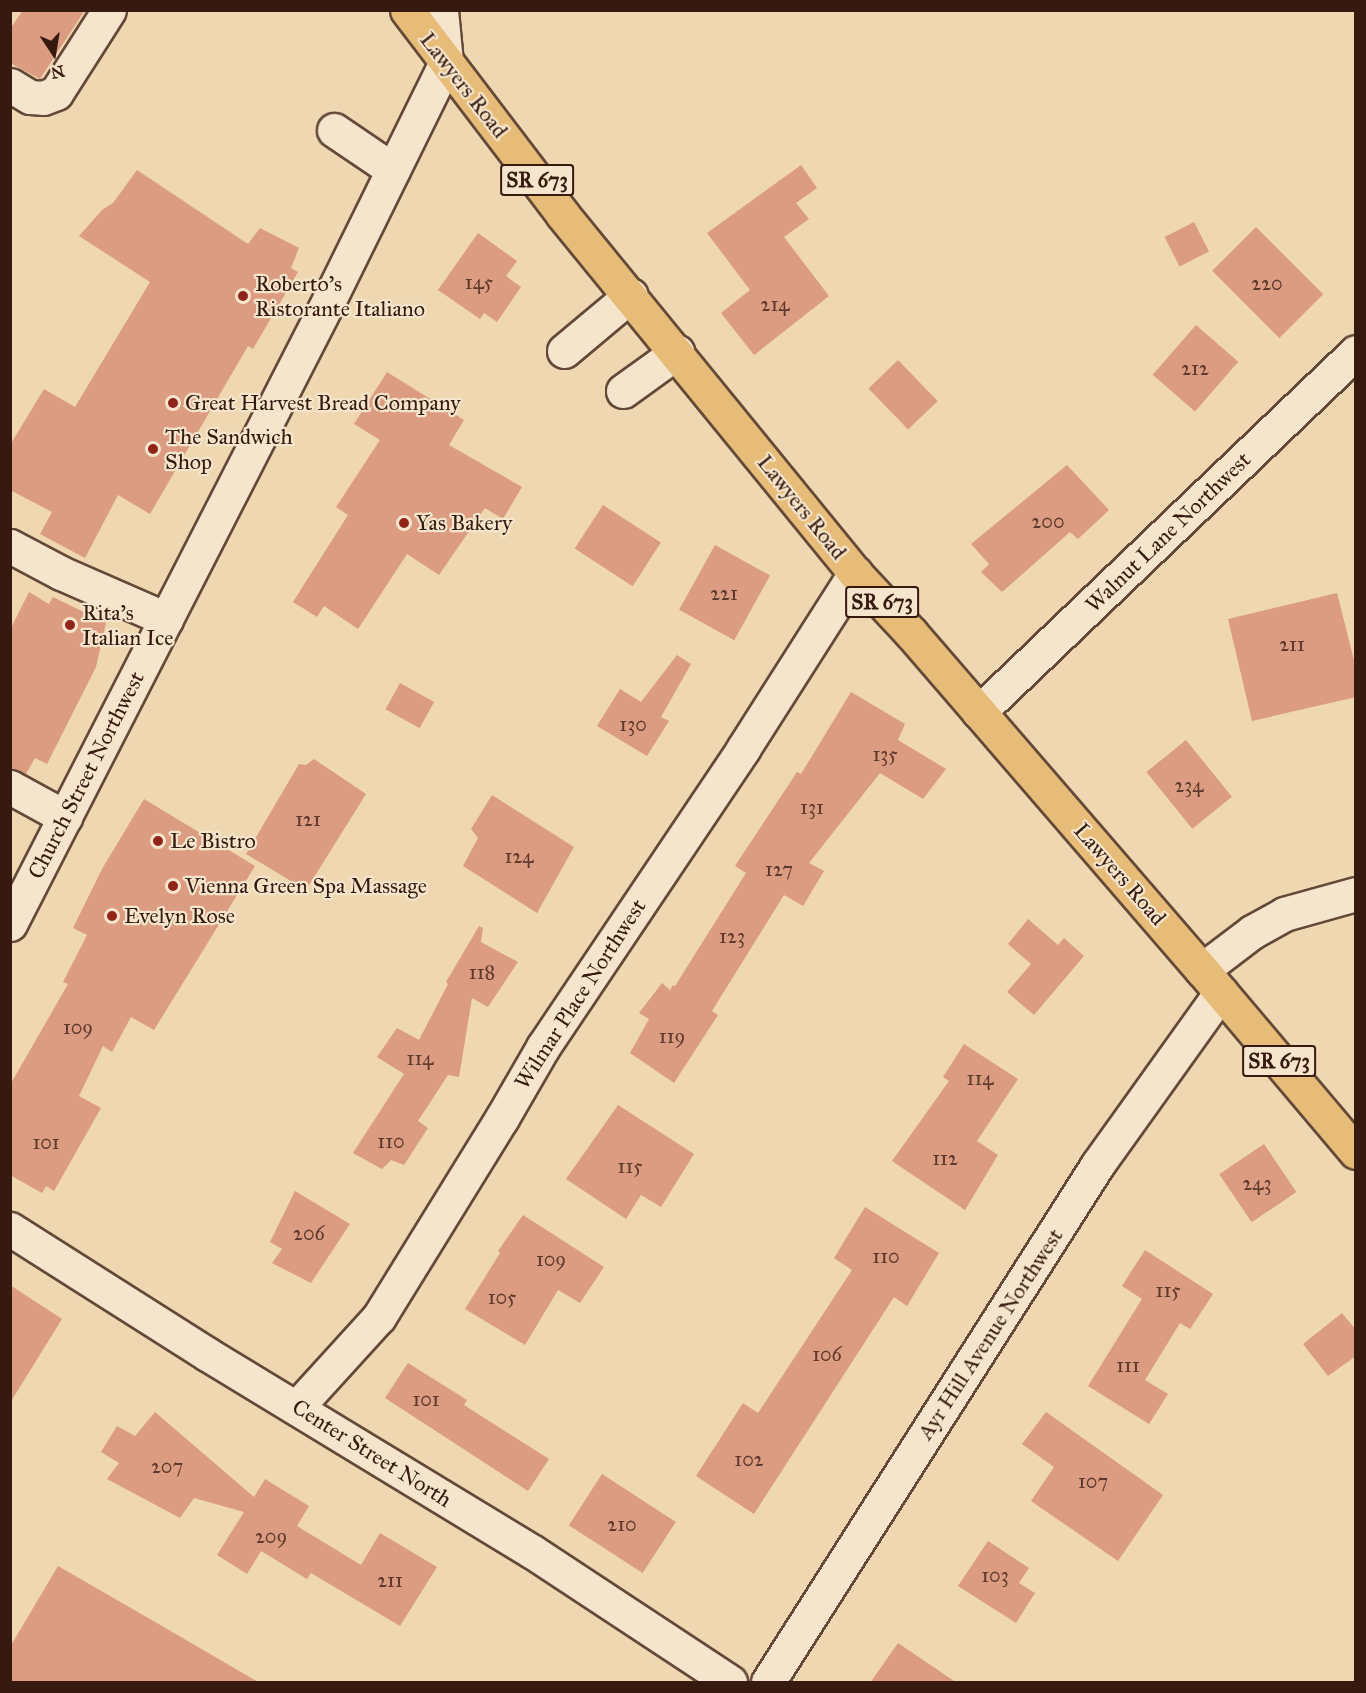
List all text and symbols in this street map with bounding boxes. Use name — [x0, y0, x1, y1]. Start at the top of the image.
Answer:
north arrow — [24, 24, 84, 84]
street label: Lawyers Road — [415, 27, 513, 143]
text: N — [49, 61, 66, 83]
road number: SR 673 — [500, 162, 574, 198]
place label: Roberto's Ristorante Italiano — [255, 270, 425, 322]
house number: 145 — [465, 270, 493, 294]
house number: 220 — [1251, 271, 1283, 295]
marker: Roberto's Ristorante Italiano — [236, 289, 250, 303]
house number: 214 — [761, 292, 789, 316]
house number: 212 — [1181, 356, 1209, 380]
place label: Great Harvest Bread Company — [185, 390, 461, 416]
marker: Great Harvest Bread Company — [166, 396, 180, 410]
place label: The Sandwich Shop — [165, 423, 293, 475]
marker: The Sandwich Shop — [146, 442, 160, 456]
street label: Walnut Lane Northwest — [1080, 446, 1256, 618]
street label: Lawyers Road — [752, 449, 852, 565]
house number: 200 — [1031, 509, 1065, 533]
place label: Yas Bakery — [416, 510, 512, 536]
marker: Yas Bakery — [397, 516, 411, 530]
house number: 221 — [710, 581, 738, 605]
road number: SR 673 — [844, 584, 920, 620]
place label: Rita's Italian Ice — [82, 599, 173, 650]
marker: Rita's Italian Ice — [63, 618, 77, 632]
house number: 211 — [1279, 632, 1305, 656]
street label: Church Street Northwest — [22, 667, 150, 883]
house number: 130 — [619, 712, 647, 736]
house number: 135 — [872, 742, 898, 766]
house number: 234 — [1174, 773, 1204, 797]
house number: 131 — [800, 795, 824, 819]
house number: 121 — [295, 807, 321, 831]
street label: Lawyers Road — [1068, 817, 1172, 931]
place label: Le Bistro — [170, 828, 256, 854]
marker: Le Bistro — [151, 834, 165, 848]
house number: 124 — [505, 844, 533, 868]
house number: 127 — [765, 857, 793, 881]
place label: Vienna Green Spa Massage — [185, 873, 427, 899]
marker: Vienna Green Spa Massage — [166, 879, 180, 893]
street label: Wilmar Place Northwest — [509, 894, 651, 1094]
place label: Evelyn Rose — [124, 903, 235, 929]
marker: Evelyn Rose — [105, 909, 119, 923]
house number: 123 — [719, 924, 745, 948]
house number: 118 — [469, 960, 495, 984]
house number: 109 — [63, 1015, 93, 1039]
house number: 119 — [659, 1024, 685, 1048]
road number: SR 673 — [1242, 1043, 1316, 1079]
house number: 114 — [407, 1046, 433, 1070]
house number: 114 — [967, 1066, 993, 1090]
house number: 110 — [377, 1129, 405, 1153]
house number: 101 — [32, 1130, 60, 1154]
house number: 112 — [932, 1146, 958, 1170]
house number: 115 — [618, 1154, 642, 1178]
house number: 243 — [1242, 1171, 1272, 1195]
house number: 206 — [293, 1221, 325, 1245]
street label: Ayr Hill Avenue Northwest — [912, 1223, 1068, 1445]
house number: 110 — [872, 1244, 900, 1268]
house number: 109 — [536, 1247, 566, 1271]
house number: 115 — [1156, 1278, 1180, 1302]
house number: 105 — [488, 1285, 516, 1309]
house number: 106 — [812, 1342, 842, 1366]
house number: 111 — [1116, 1353, 1140, 1377]
house number: 101 — [412, 1387, 440, 1411]
street label: Center Street North — [287, 1393, 457, 1513]
house number: 102 — [734, 1447, 764, 1471]
house number: 207 — [151, 1454, 183, 1478]
house number: 107 — [1078, 1469, 1108, 1493]
house number: 210 — [607, 1512, 637, 1536]
house number: 209 — [255, 1524, 287, 1548]
house number: 103 — [981, 1563, 1009, 1587]
house number: 211 — [377, 1568, 403, 1592]

